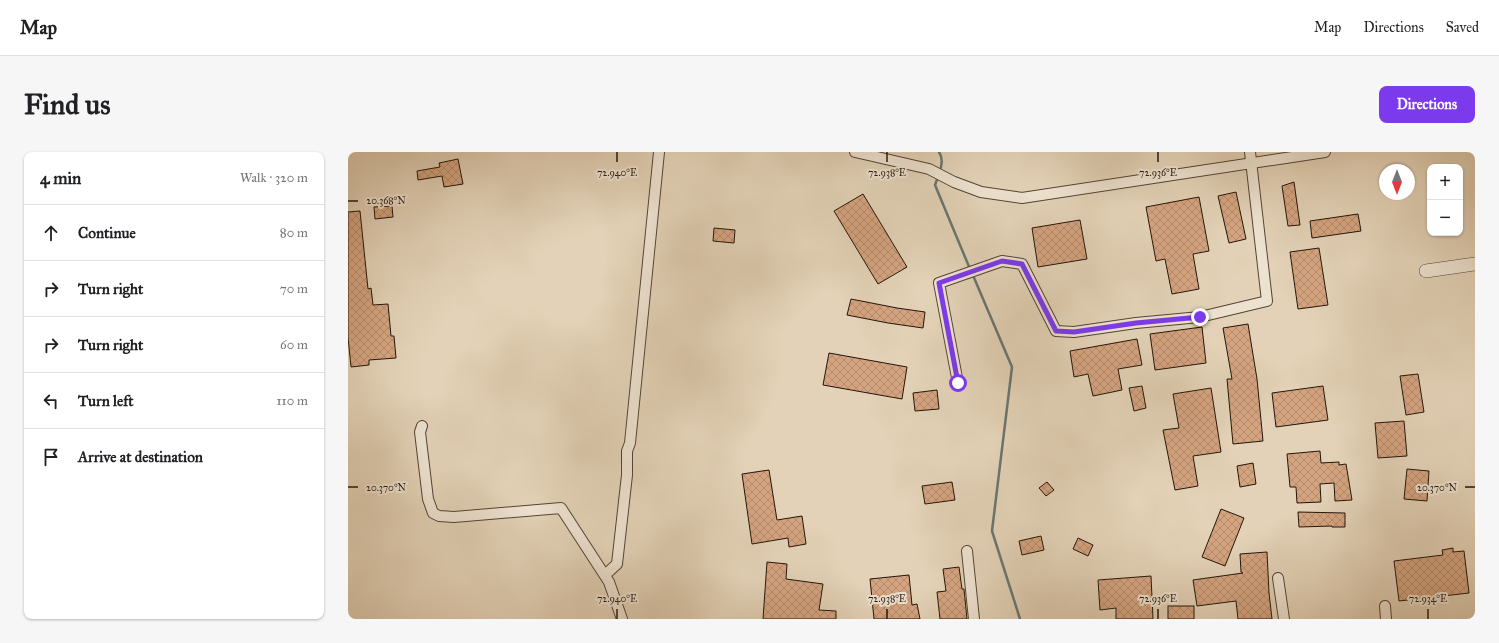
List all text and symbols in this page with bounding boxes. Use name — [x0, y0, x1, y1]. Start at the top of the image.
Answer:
text: Map — [20, 16, 57, 39]
text: Map — [1314, 19, 1341, 36]
text: Directions — [1363, 19, 1424, 36]
text: Saved — [1446, 19, 1479, 36]
button: Directions — [1379, 86, 1475, 123]
text: Find us — [24, 87, 110, 122]
north arrow — [1379, 164, 1415, 200]
map controls — [1427, 164, 1463, 236]
button: + — [1427, 164, 1463, 200]
text: 72.940°E — [597, 167, 637, 179]
text: 72.938°E — [868, 167, 906, 179]
text: 72.936°E — [1139, 167, 1177, 179]
text: 4 min — [40, 168, 81, 189]
text: Walk · 320 m — [240, 170, 308, 186]
text: 20.368°N — [366, 195, 406, 207]
button: − — [1427, 200, 1463, 236]
icon: ahead — [40, 222, 62, 244]
text: Continue — [78, 224, 136, 242]
text: 80 m — [280, 225, 308, 241]
icon: right — [40, 278, 62, 300]
text: Turn right — [78, 280, 143, 298]
text: 70 m — [280, 281, 308, 297]
route end — [1191, 308, 1209, 326]
icon: right — [40, 334, 62, 356]
text: Turn right — [78, 336, 143, 354]
text: 60 m — [280, 337, 308, 353]
route start — [949, 374, 967, 392]
icon: left — [40, 390, 62, 412]
text: Turn left — [78, 392, 134, 410]
text: 110 m — [276, 393, 308, 409]
icon: arrive — [40, 446, 62, 468]
text: Arrive at destination — [78, 448, 203, 466]
text: 20.370°N — [366, 482, 407, 494]
text: 20.370°N — [1417, 482, 1458, 494]
text: 72.940°E — [597, 593, 637, 605]
text: 72.938°E — [868, 593, 906, 605]
text: 72.936°E — [1139, 593, 1177, 605]
text: 72.934°E — [1409, 593, 1447, 605]

